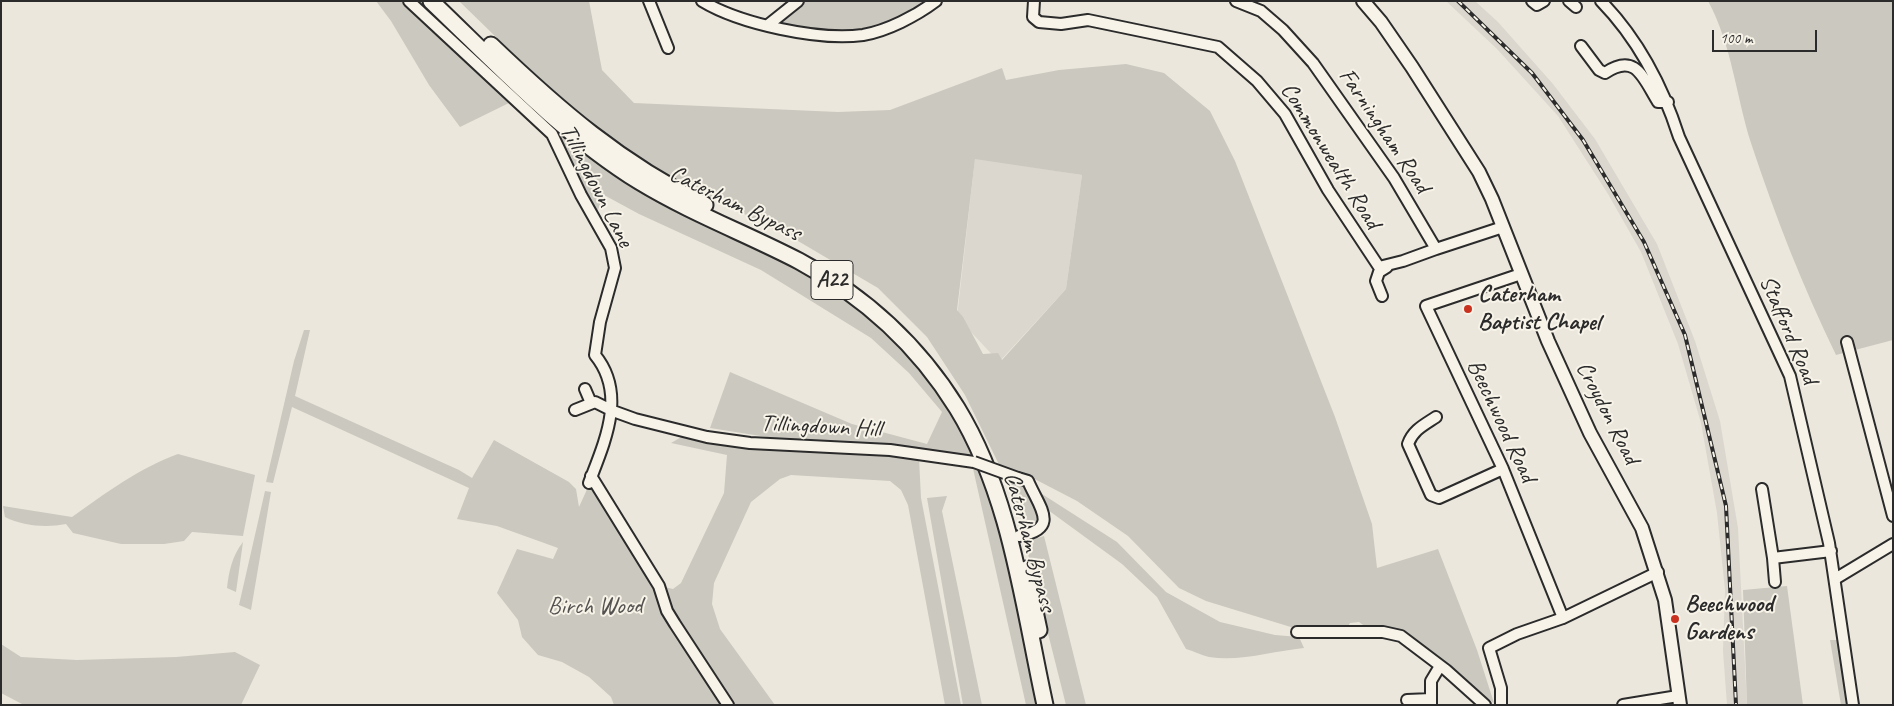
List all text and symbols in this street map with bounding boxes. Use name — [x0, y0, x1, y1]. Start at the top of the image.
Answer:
scale bar — [1714, 20, 1819, 52]
text: 100 m — [1720, 29, 1752, 48]
street label: Farningham Road — [1332, 63, 1436, 199]
street label: Commonwealth Road — [1274, 78, 1386, 234]
street label: Tillingdown Lane — [553, 120, 639, 252]
street label: Caterham Bypass — [665, 160, 805, 248]
road number: A22 — [811, 260, 853, 300]
street label: Stafford Road — [1752, 271, 1824, 389]
place label: Caterham Baptist Chapel — [1478, 281, 1600, 337]
marker: Caterham Baptist Chapel — [1462, 303, 1474, 315]
street label: Beechwood Road — [1460, 355, 1542, 487]
street label: Croydon Road — [1569, 357, 1645, 469]
street label: Tillingdown Hill — [760, 409, 882, 445]
street label: Caterham Bypass — [997, 469, 1061, 615]
place label: Beechwood Gardens — [1685, 591, 1773, 647]
park label: Birch Wood — [548, 593, 642, 621]
marker: Beechwood Gardens — [1669, 613, 1681, 625]

